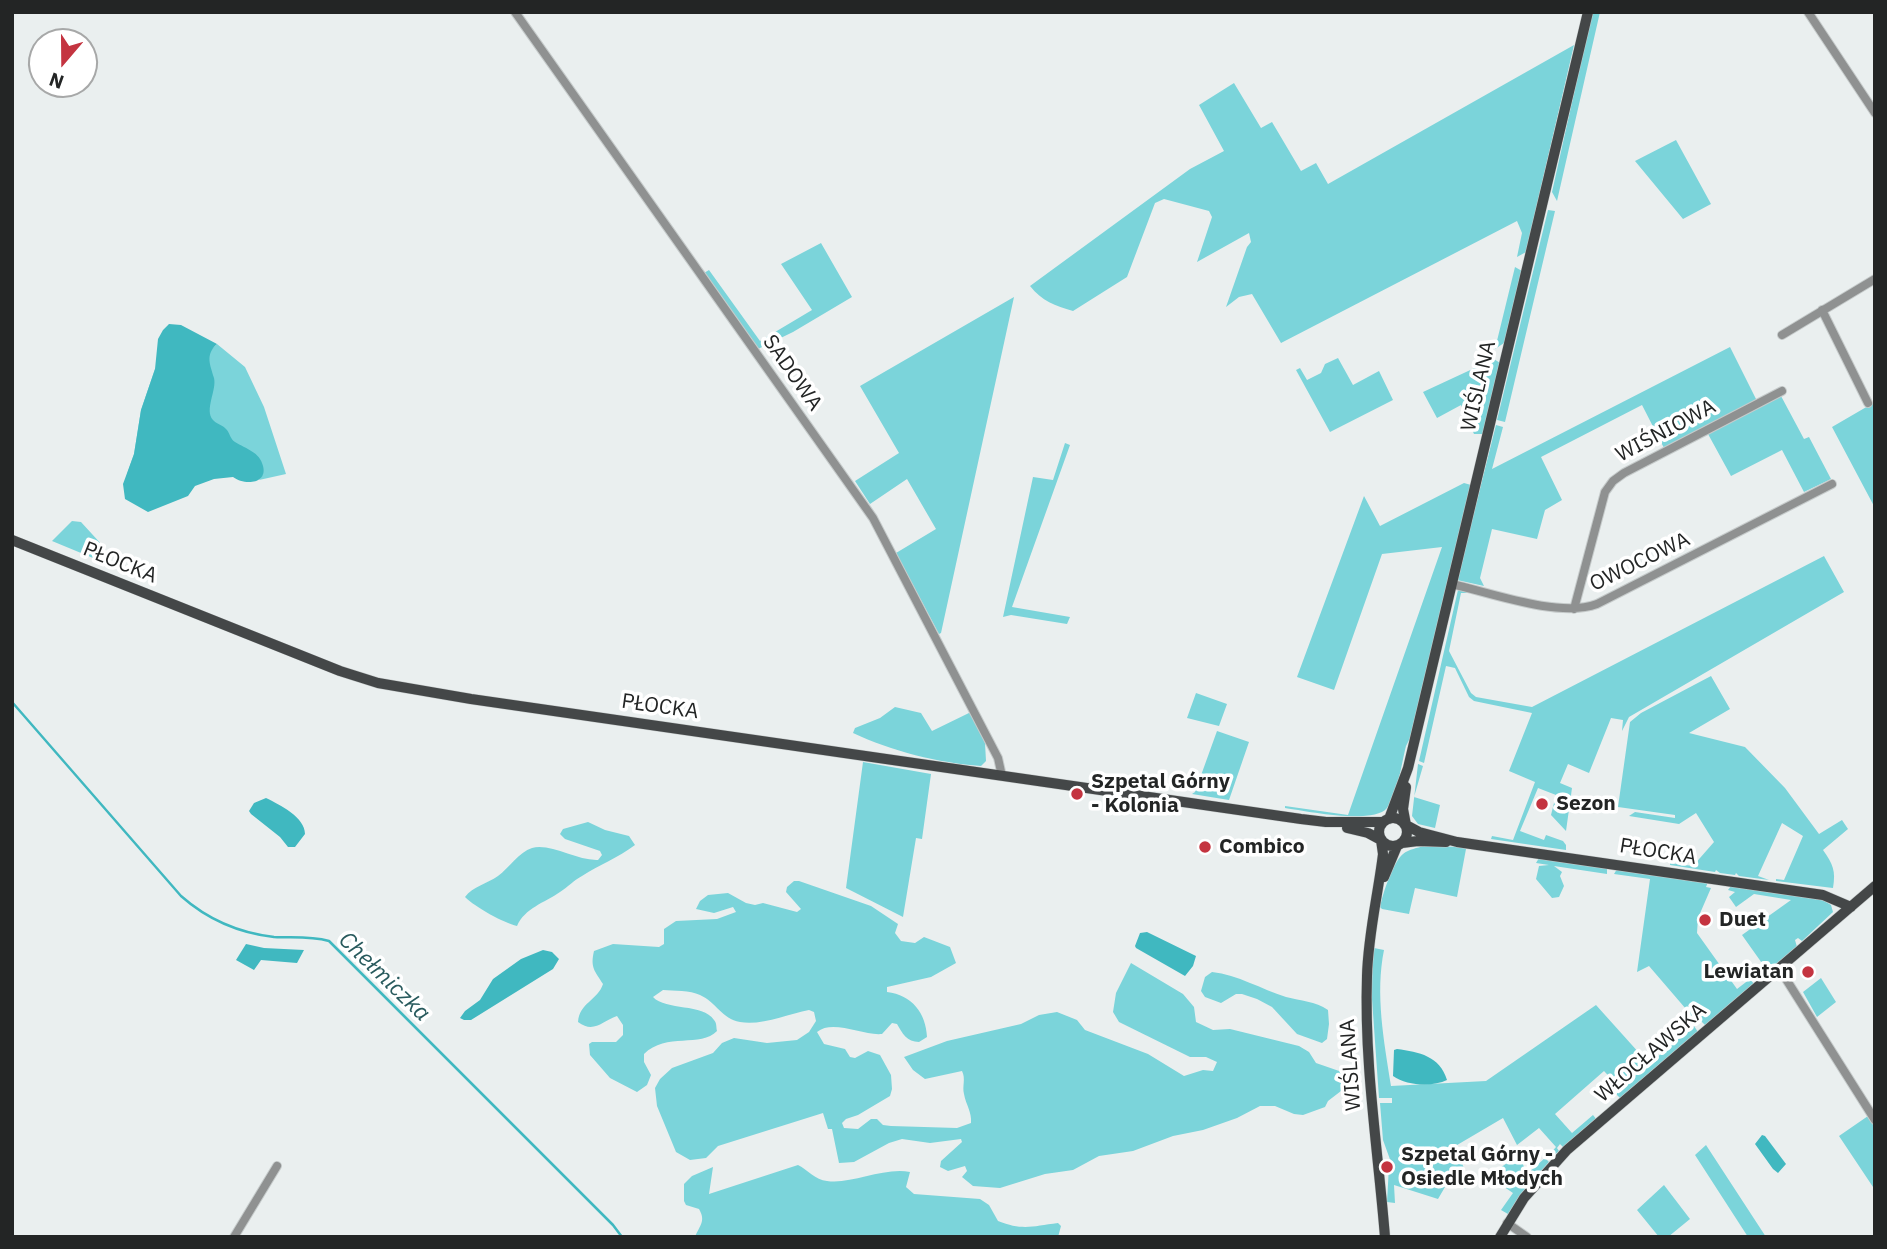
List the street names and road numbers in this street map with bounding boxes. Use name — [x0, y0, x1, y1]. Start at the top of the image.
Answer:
street label: SADOWA — [757, 330, 827, 416]
street label: WIŚLANA — [1456, 338, 1502, 434]
street label: WIŚNIOWA — [1612, 394, 1720, 468]
street label: OWOCOWA — [1586, 527, 1694, 597]
street label: PŁOCKA — [79, 537, 161, 589]
street label: PŁOCKA — [620, 689, 700, 725]
street label: PŁOCKA — [1618, 833, 1698, 871]
street label: WŁOCŁAWSKA — [1590, 998, 1712, 1108]
street label: WIŚLANA — [1335, 1018, 1367, 1112]

